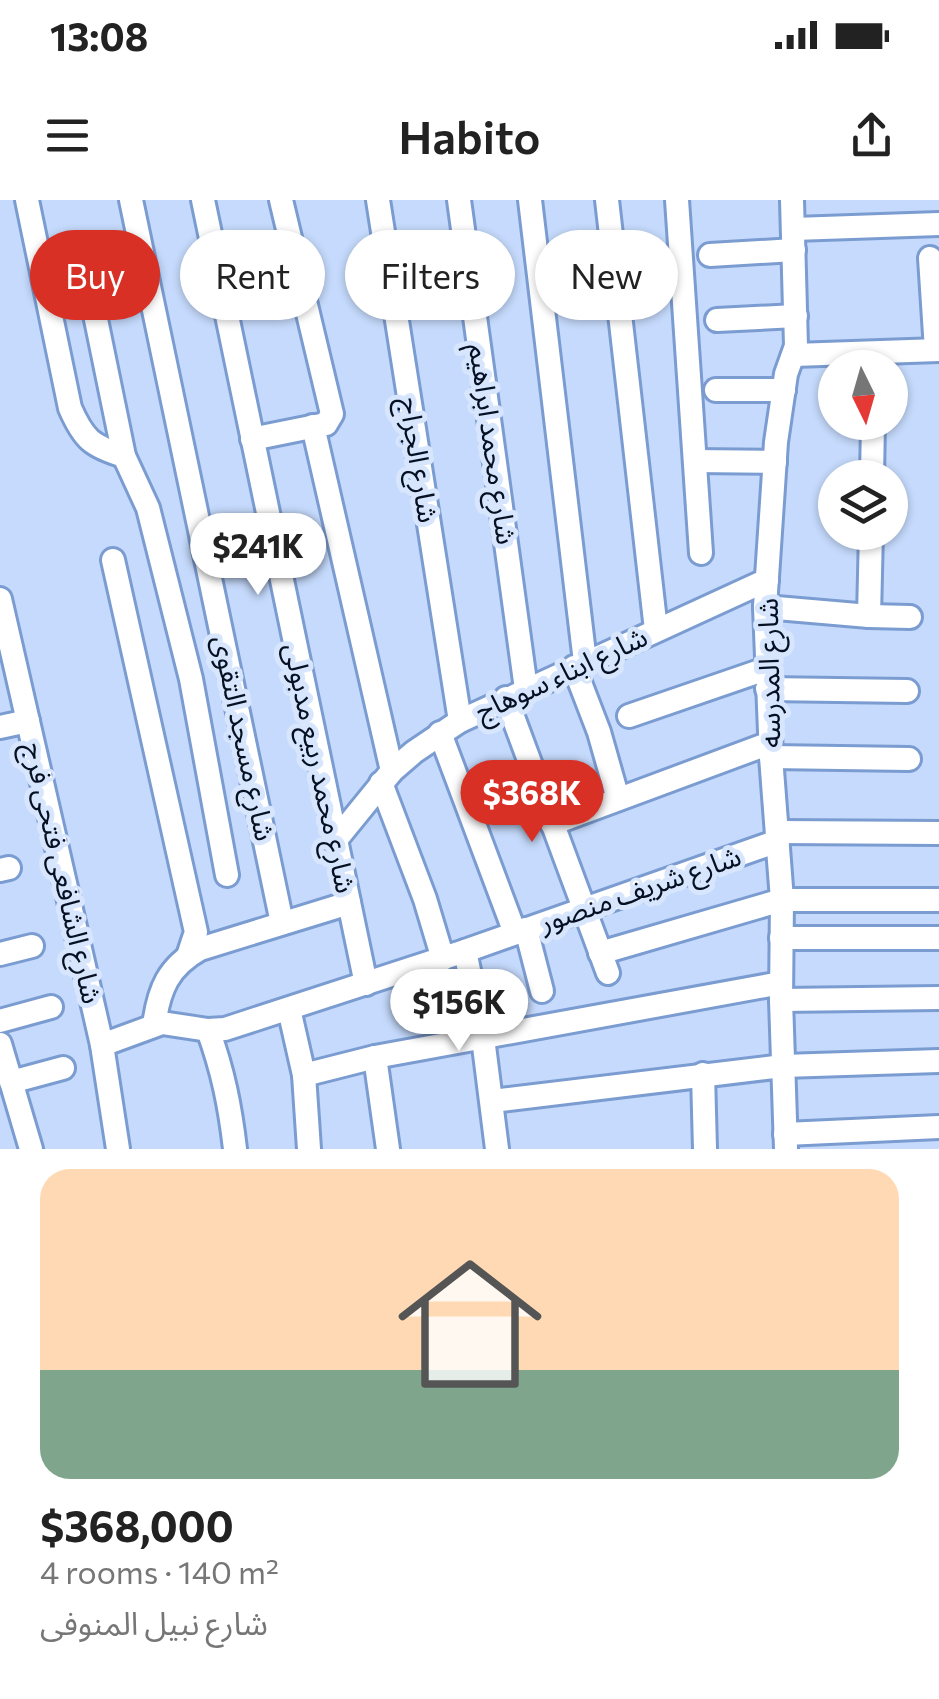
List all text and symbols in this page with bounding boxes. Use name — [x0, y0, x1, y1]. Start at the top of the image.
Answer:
text: 13:08 — [50, 12, 148, 59]
icon: menu — [40, 108, 95, 163]
text: Habito — [399, 108, 540, 163]
icon: share — [844, 108, 899, 163]
chip: Buy — [30, 230, 160, 320]
chip: Rent — [180, 230, 325, 320]
chip: Filters — [345, 230, 515, 320]
chip: New — [535, 230, 678, 320]
street label: شارع محمد ابراهيم — [457, 341, 525, 547]
north arrow — [818, 350, 908, 440]
map controls — [818, 350, 908, 550]
street label: شارع الجراج — [388, 395, 447, 526]
button: layers — [818, 460, 908, 550]
pin: $241K — [188, 513, 328, 598]
text: $241K — [212, 525, 304, 565]
street label: شارع المدرسه — [750, 598, 791, 748]
street label: شارع ابناء سوهاج — [469, 618, 654, 732]
street label: شارع مسجد التقوى — [202, 632, 283, 845]
street label: شارع محمد ربيع مدبولى — [273, 640, 364, 897]
street label: شارع الشافعى فتحى فرج — [12, 739, 111, 1008]
pin: $368K — [462, 760, 602, 845]
text: $368K — [483, 772, 581, 812]
street label: شارع شريف منصور — [533, 838, 747, 944]
pin: $156K — [389, 969, 529, 1054]
text: $156K — [412, 981, 506, 1021]
icon: home — [380, 1234, 560, 1414]
text: $368,000 — [40, 1499, 234, 1551]
text: 4 rooms · 140 m² — [40, 1551, 279, 1591]
text: شارع نبيل المنوفى — [40, 1602, 268, 1642]

